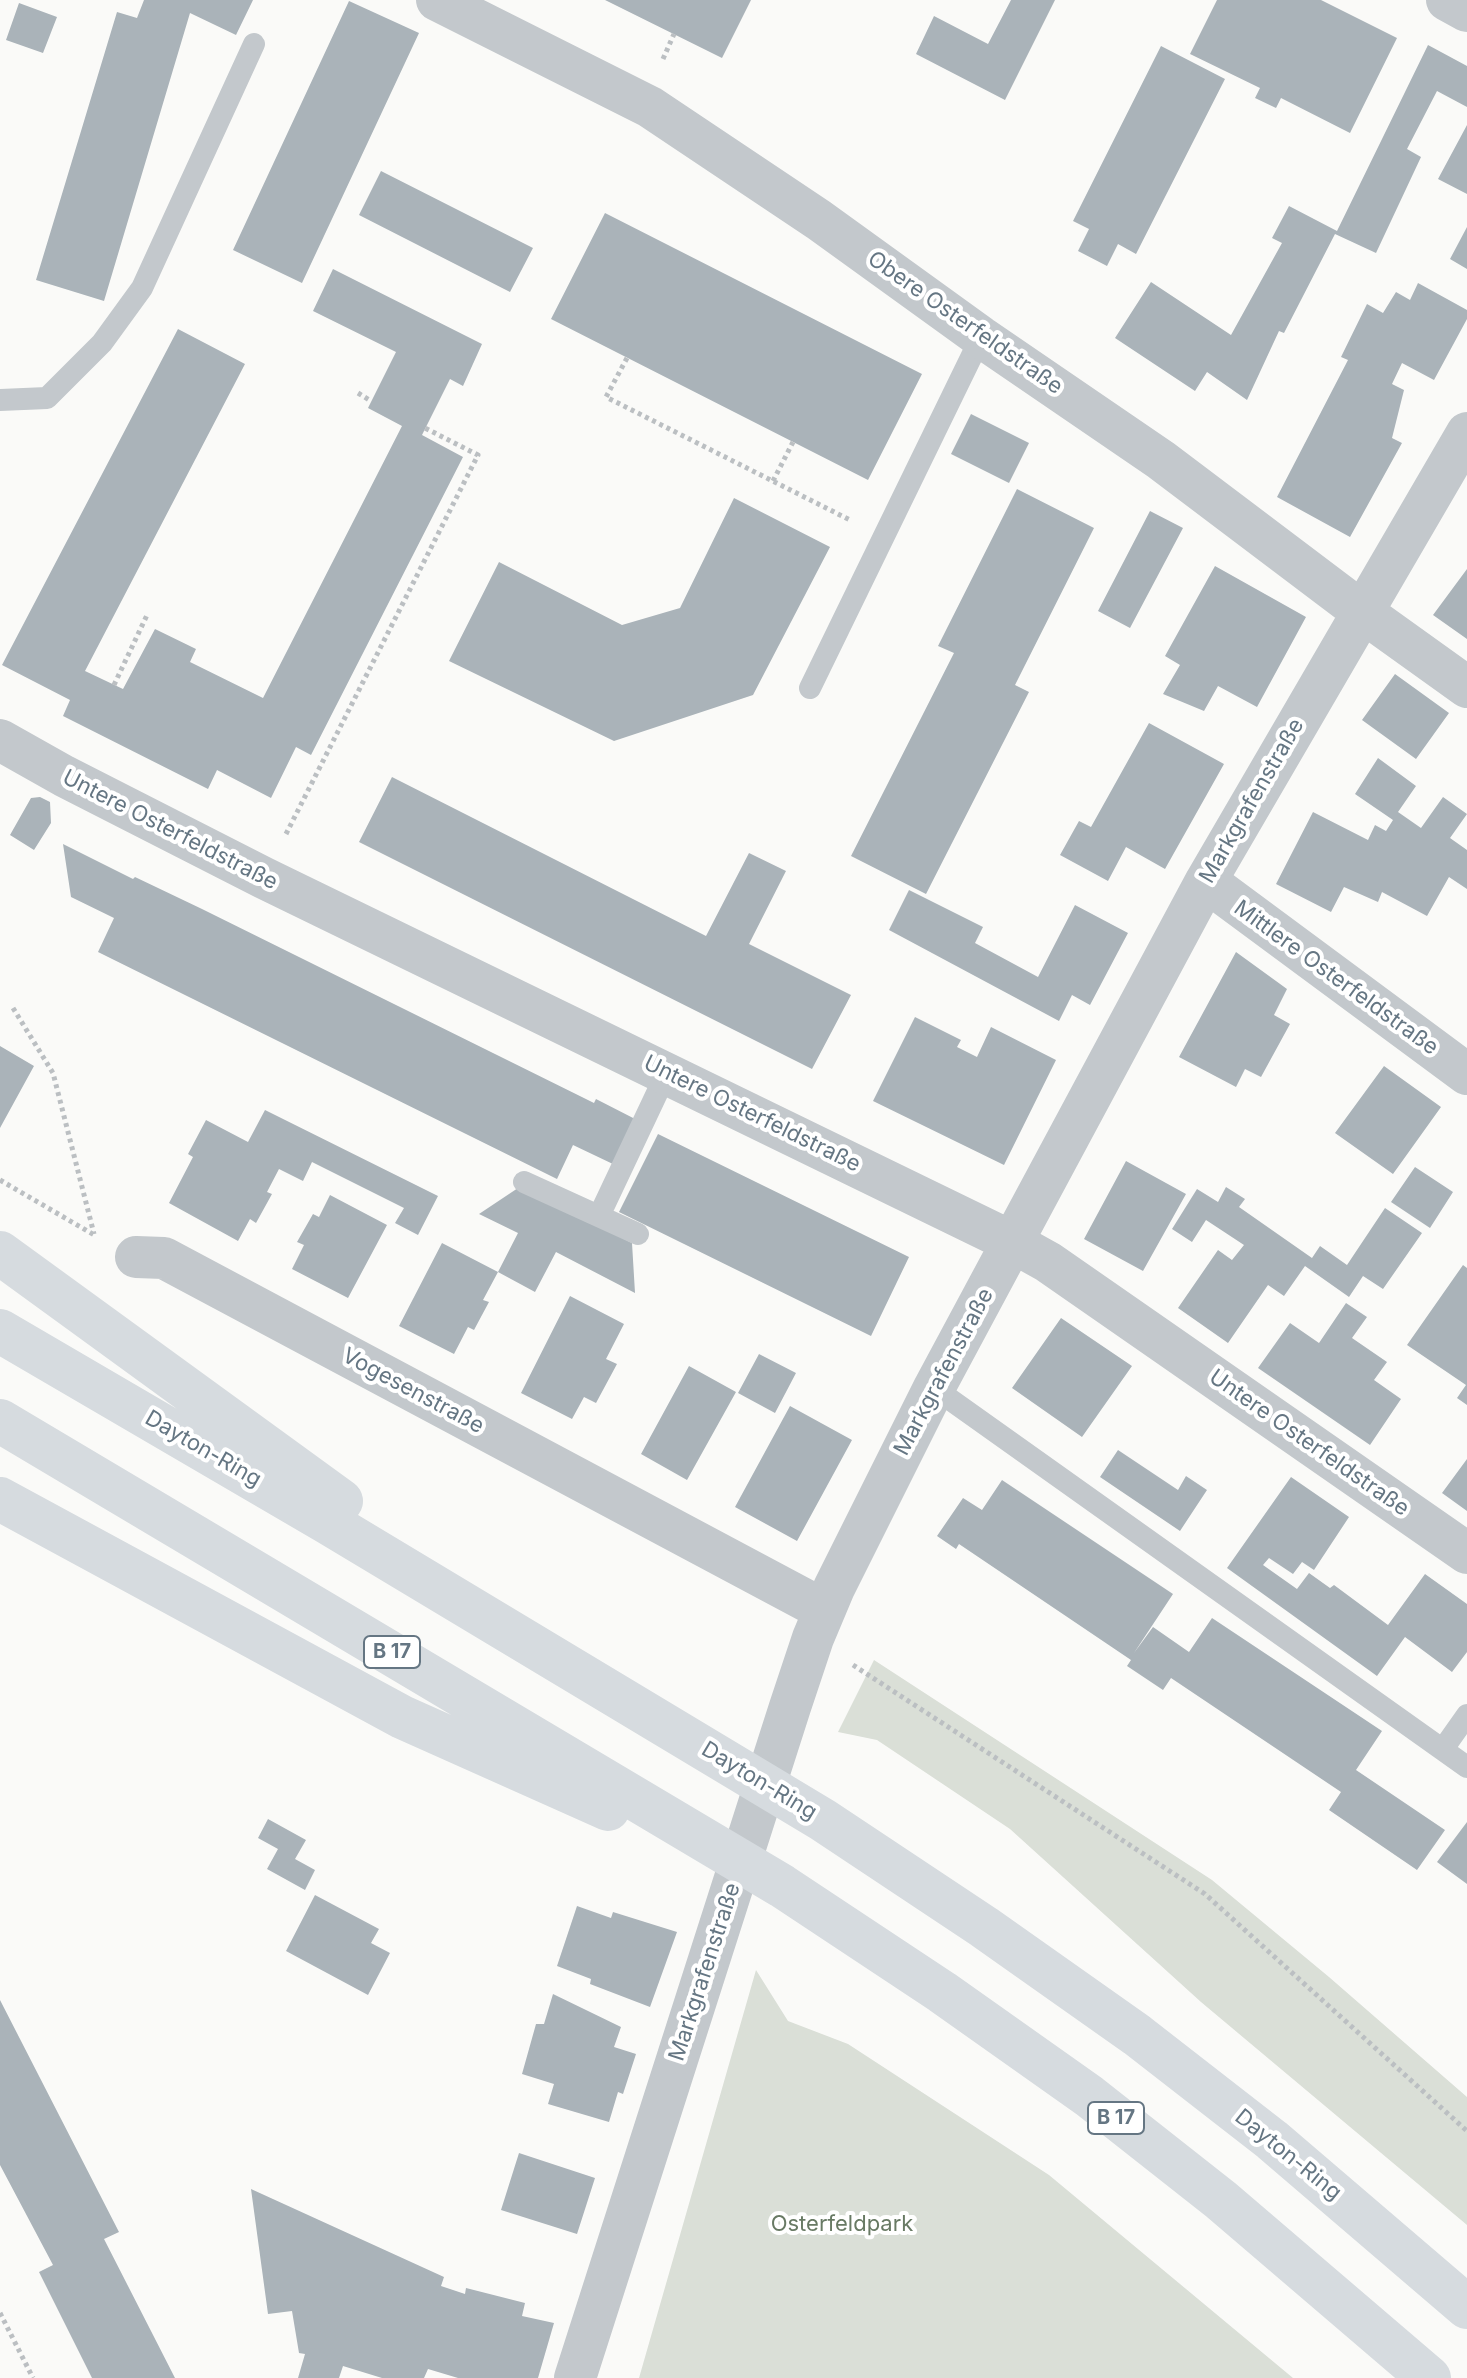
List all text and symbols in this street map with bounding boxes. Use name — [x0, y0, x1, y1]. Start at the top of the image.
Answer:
street label: Obere Osterfeldstraße — [862, 246, 1068, 400]
street label: Markgrafenstraße — [1194, 714, 1310, 888]
street label: Untere Osterfeldstraße — [58, 764, 282, 896]
street label: Mittlere Osterfeldstraße — [1229, 895, 1443, 1061]
street label: Untere Osterfeldstraße — [639, 1050, 865, 1178]
street label: Markgrafenstraße — [889, 1284, 999, 1460]
street label: Vogesenstraße — [338, 1343, 488, 1439]
street label: Untere Osterfeldstraße — [1204, 1364, 1414, 1522]
street label: Dayton-Ring — [140, 1405, 266, 1493]
road number: B 17 — [364, 1636, 420, 1668]
street label: Dayton-Ring — [697, 1736, 821, 1826]
street label: Markgrafenstraße — [664, 1880, 746, 2064]
road number: B 17 — [1088, 2102, 1144, 2134]
street label: Dayton-Ring — [1229, 2104, 1347, 2206]
park label: Osterfeldpark — [771, 2211, 913, 2237]

